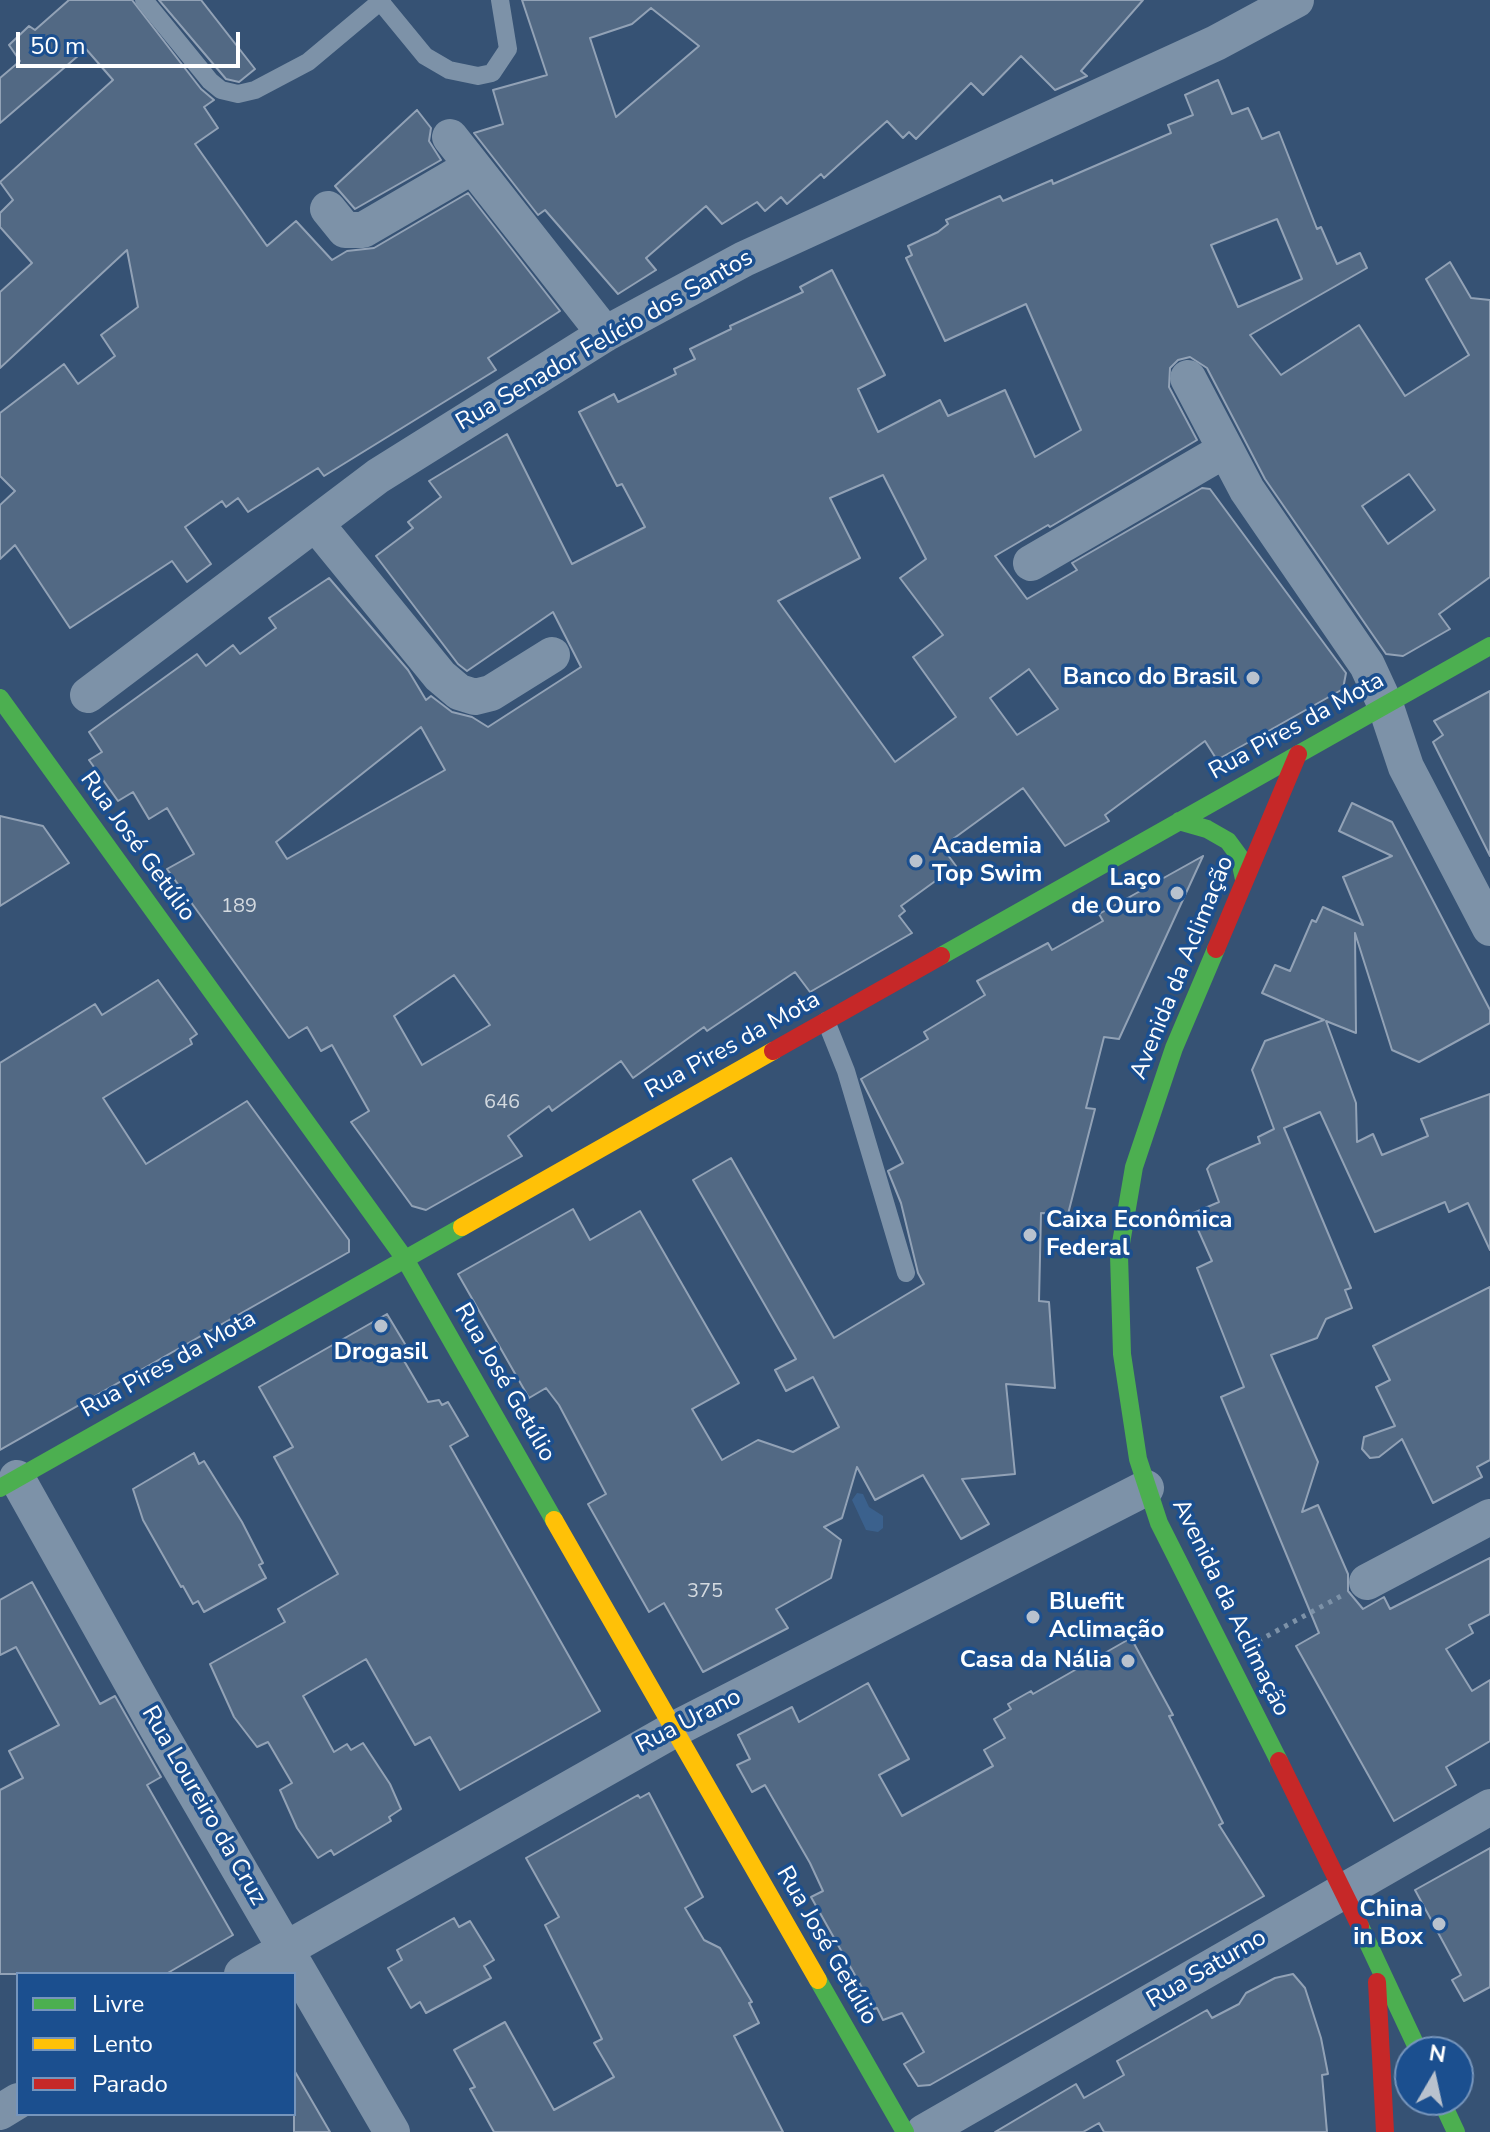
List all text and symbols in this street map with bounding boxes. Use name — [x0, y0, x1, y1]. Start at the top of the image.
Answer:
scale bar — [20, 16, 244, 66]
text: 50 m — [30, 30, 86, 62]
street label: Rua Senador Felício dos Santos — [451, 244, 759, 438]
place label: Banco do Brasil — [1063, 664, 1237, 692]
street label: Rua Pires da Mota — [1204, 667, 1390, 787]
marker: Banco do Brasil — [1244, 669, 1262, 687]
street label: Rua José Getúlio — [73, 767, 201, 927]
place label: Academia Top Swim — [932, 833, 1042, 889]
marker: Academia Top Swim — [907, 852, 925, 870]
street label: Avenida da Aclimação — [1125, 852, 1241, 1084]
place label: Laço de Ouro — [1071, 865, 1161, 921]
marker: Laço de Ouro — [1168, 884, 1186, 902]
house number: 189 — [221, 895, 257, 919]
street label: Rua Pires da Mota — [640, 986, 826, 1106]
house number: 646 — [484, 1091, 520, 1115]
place label: Caixa Econômica Federal — [1046, 1207, 1232, 1263]
marker: Caixa Econômica Federal — [1021, 1226, 1039, 1244]
street label: Rua José Getúlio — [447, 1299, 561, 1467]
street label: Rua Pires da Mota — [76, 1305, 262, 1425]
marker: Drogasil — [372, 1317, 390, 1335]
place label: Drogasil — [334, 1339, 428, 1367]
street label: Avenida da Aclimação — [1165, 1495, 1295, 1721]
house number: 375 — [687, 1580, 723, 1604]
place label: Bluefit Aclimação — [1049, 1589, 1164, 1645]
marker: Bluefit Aclimação — [1024, 1608, 1042, 1626]
place label: Casa da Nália — [960, 1647, 1112, 1675]
marker: Casa da Nália — [1119, 1652, 1137, 1670]
street label: Rua Urano — [632, 1683, 746, 1761]
street label: Rua Loureiro da Cruz — [134, 1701, 272, 1911]
street label: Rua José Getúlio — [769, 1862, 883, 2030]
place label: China in Box — [1353, 1896, 1423, 1952]
marker: China in Box — [1430, 1915, 1448, 1933]
street label: Rua Saturno — [1142, 1924, 1272, 2016]
legend — [16, 1972, 296, 2116]
text: Livre — [92, 1988, 144, 2020]
text: Lento — [92, 2028, 153, 2060]
north arrow — [1394, 2036, 1474, 2116]
text: N — [1427, 2038, 1448, 2070]
text: Parado — [92, 2068, 168, 2100]

